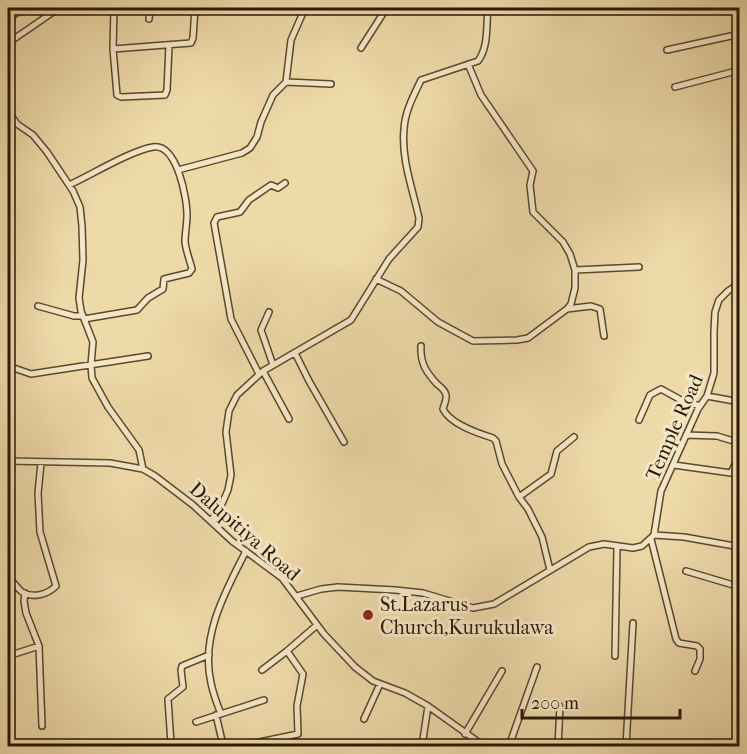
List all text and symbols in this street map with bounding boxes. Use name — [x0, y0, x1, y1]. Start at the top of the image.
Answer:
street label: Temple Road — [641, 370, 708, 484]
street label: Dalupitiya Road — [185, 477, 305, 586]
place label: St.Lazarus Church,Kurukulawa — [380, 593, 554, 639]
marker: St.Lazarus Church,Kurukulawa — [361, 608, 375, 622]
scale bar — [522, 682, 680, 720]
text: 200 m — [531, 693, 579, 714]

